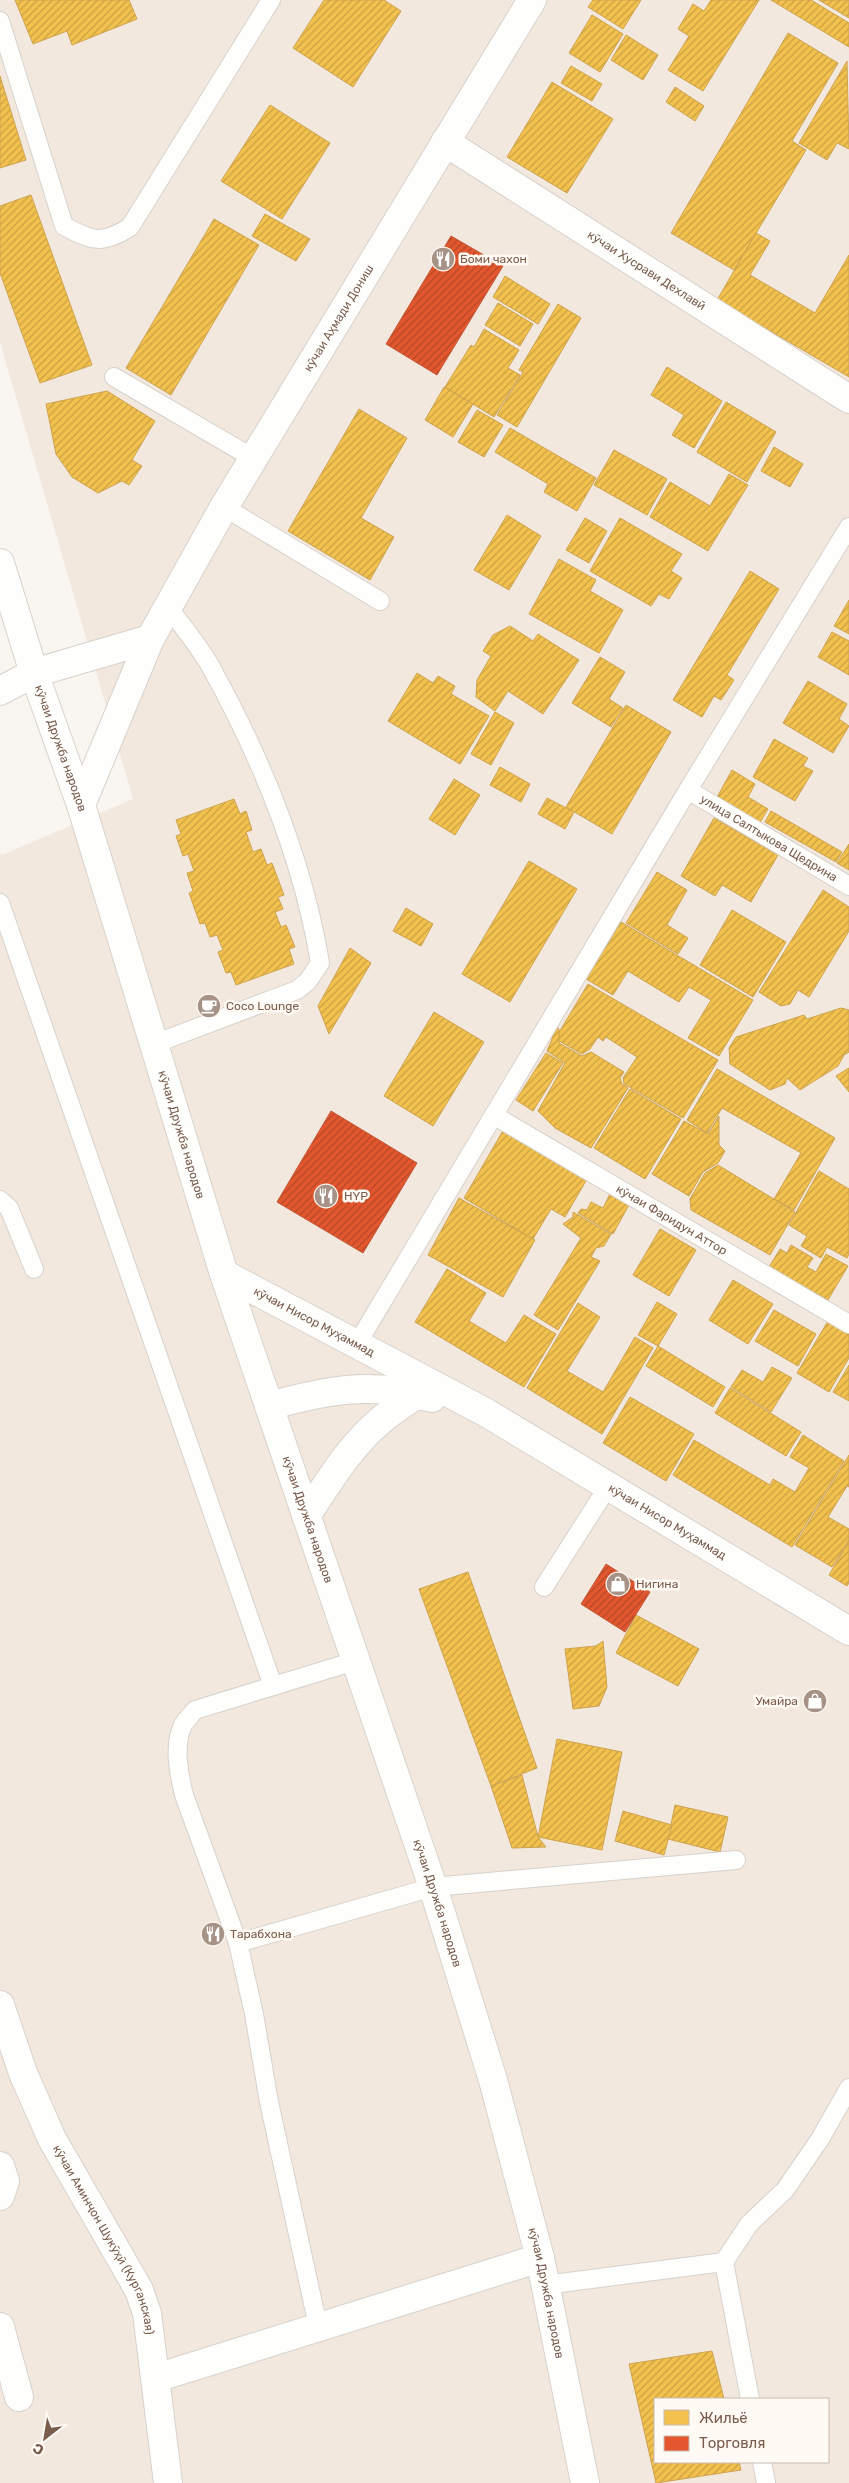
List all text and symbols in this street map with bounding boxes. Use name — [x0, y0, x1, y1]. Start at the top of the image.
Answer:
street label: кӯчаи Хусрави Дехлавӣ — [585, 228, 708, 313]
restaurant icon: Боми чахон — [430, 246, 456, 272]
place label: Боми чахон — [460, 252, 527, 266]
street label: кӯчаи Аҳмади Дониш — [301, 262, 376, 374]
street label: кӯчаи Дружба народов — [32, 683, 90, 814]
street label: улица Салтыкова Щедрина — [698, 792, 840, 884]
cafe icon: Coco Lounge — [196, 993, 222, 1019]
place label: Coco Lounge — [226, 999, 300, 1013]
street label: кӯчаи Дружба народов — [155, 1069, 208, 1201]
street label: кӯчаи Фаридун Аттор — [614, 1182, 730, 1258]
restaurant icon: HYP — [313, 1183, 339, 1209]
place label: HYP — [344, 1189, 368, 1203]
street label: кӯчаи Нисор Муҳаммад — [251, 1284, 377, 1359]
street label: кӯчаи Дружба народов — [280, 1454, 336, 1585]
street label: кӯчаи Нисор Муҳаммад — [606, 1481, 729, 1562]
shop icon: Нигина — [605, 1571, 631, 1597]
place label: Нигина — [636, 1577, 678, 1591]
shop icon: Умайра — [802, 1688, 828, 1714]
place label: Умайра — [756, 1694, 798, 1708]
street label: кӯчаи Дружба народов — [410, 1837, 465, 1969]
restaurant icon: Тарабхона — [200, 1921, 226, 1947]
place label: Тарабхона — [230, 1927, 292, 1941]
street label: кӯчаи Аминҷон Шукӯҳӣ (Курганская) — [50, 2142, 157, 2335]
street label: кӯчаи Дружба народов — [525, 2226, 567, 2360]
legend — [654, 2398, 829, 2463]
text: Жильё — [699, 2409, 748, 2427]
north arrow — [20, 2413, 70, 2463]
text: Торговля — [699, 2434, 765, 2452]
text: С — [30, 2439, 47, 2459]

